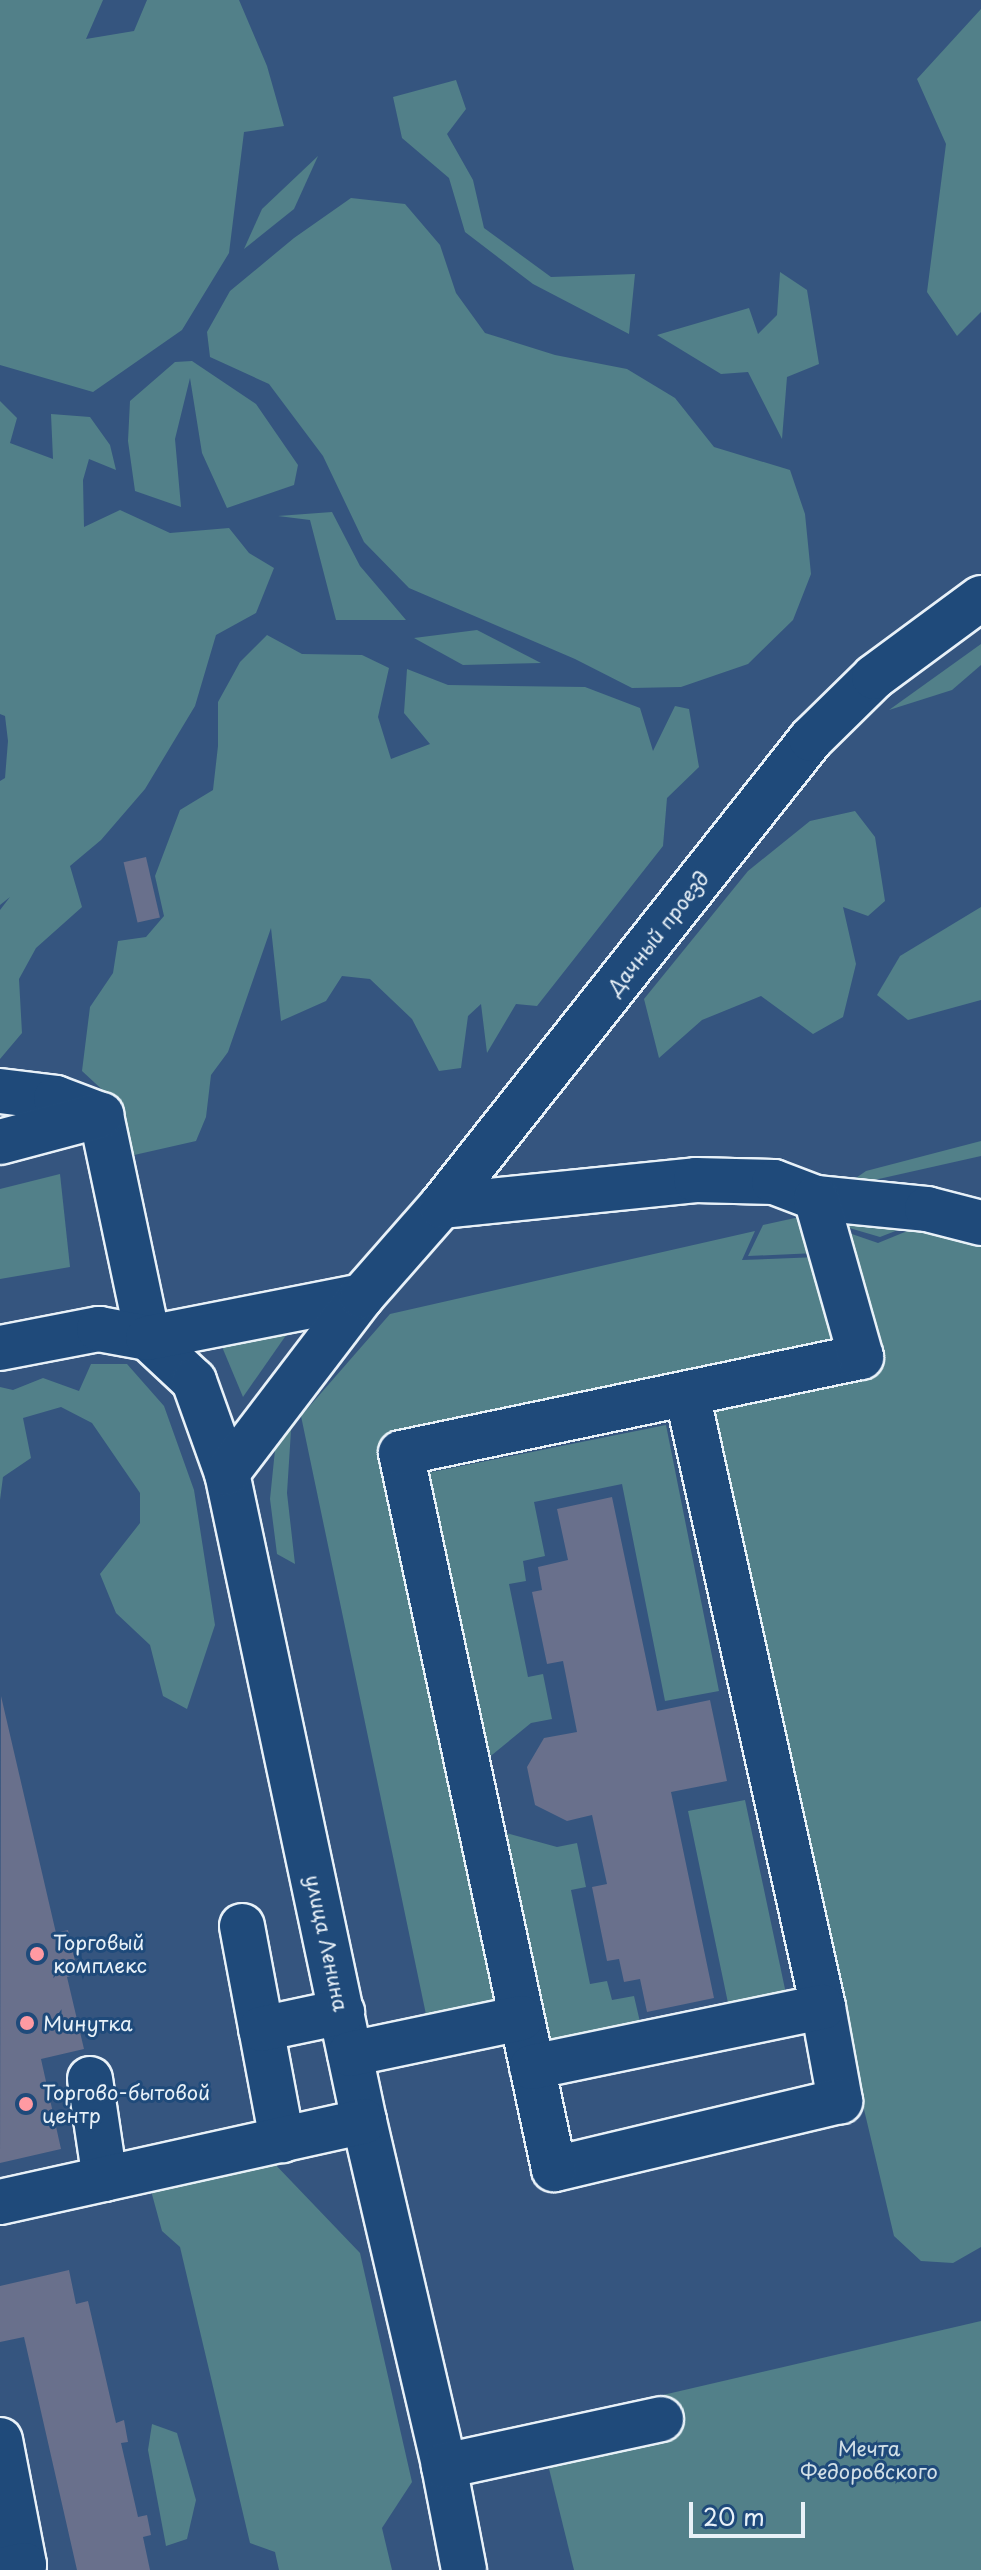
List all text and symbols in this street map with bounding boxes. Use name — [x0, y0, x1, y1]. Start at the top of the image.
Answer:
street label: Дачный проезд — [602, 866, 714, 1000]
street label: улица Ленина — [301, 1872, 353, 2014]
place label: Торговый комплекс — [53, 1930, 147, 1977]
marker: Торговый комплекс — [28, 1945, 46, 1963]
place label: Минутка — [43, 2011, 133, 2035]
marker: Минутка — [18, 2014, 36, 2032]
place label: Торгово-бытовой центр — [42, 2080, 210, 2127]
marker: Торгово-бытовой центр — [17, 2095, 35, 2113]
park label: Мечта Федоровского — [800, 2437, 938, 2484]
scale bar — [693, 2486, 809, 2536]
text: 20 m — [703, 2498, 765, 2534]

